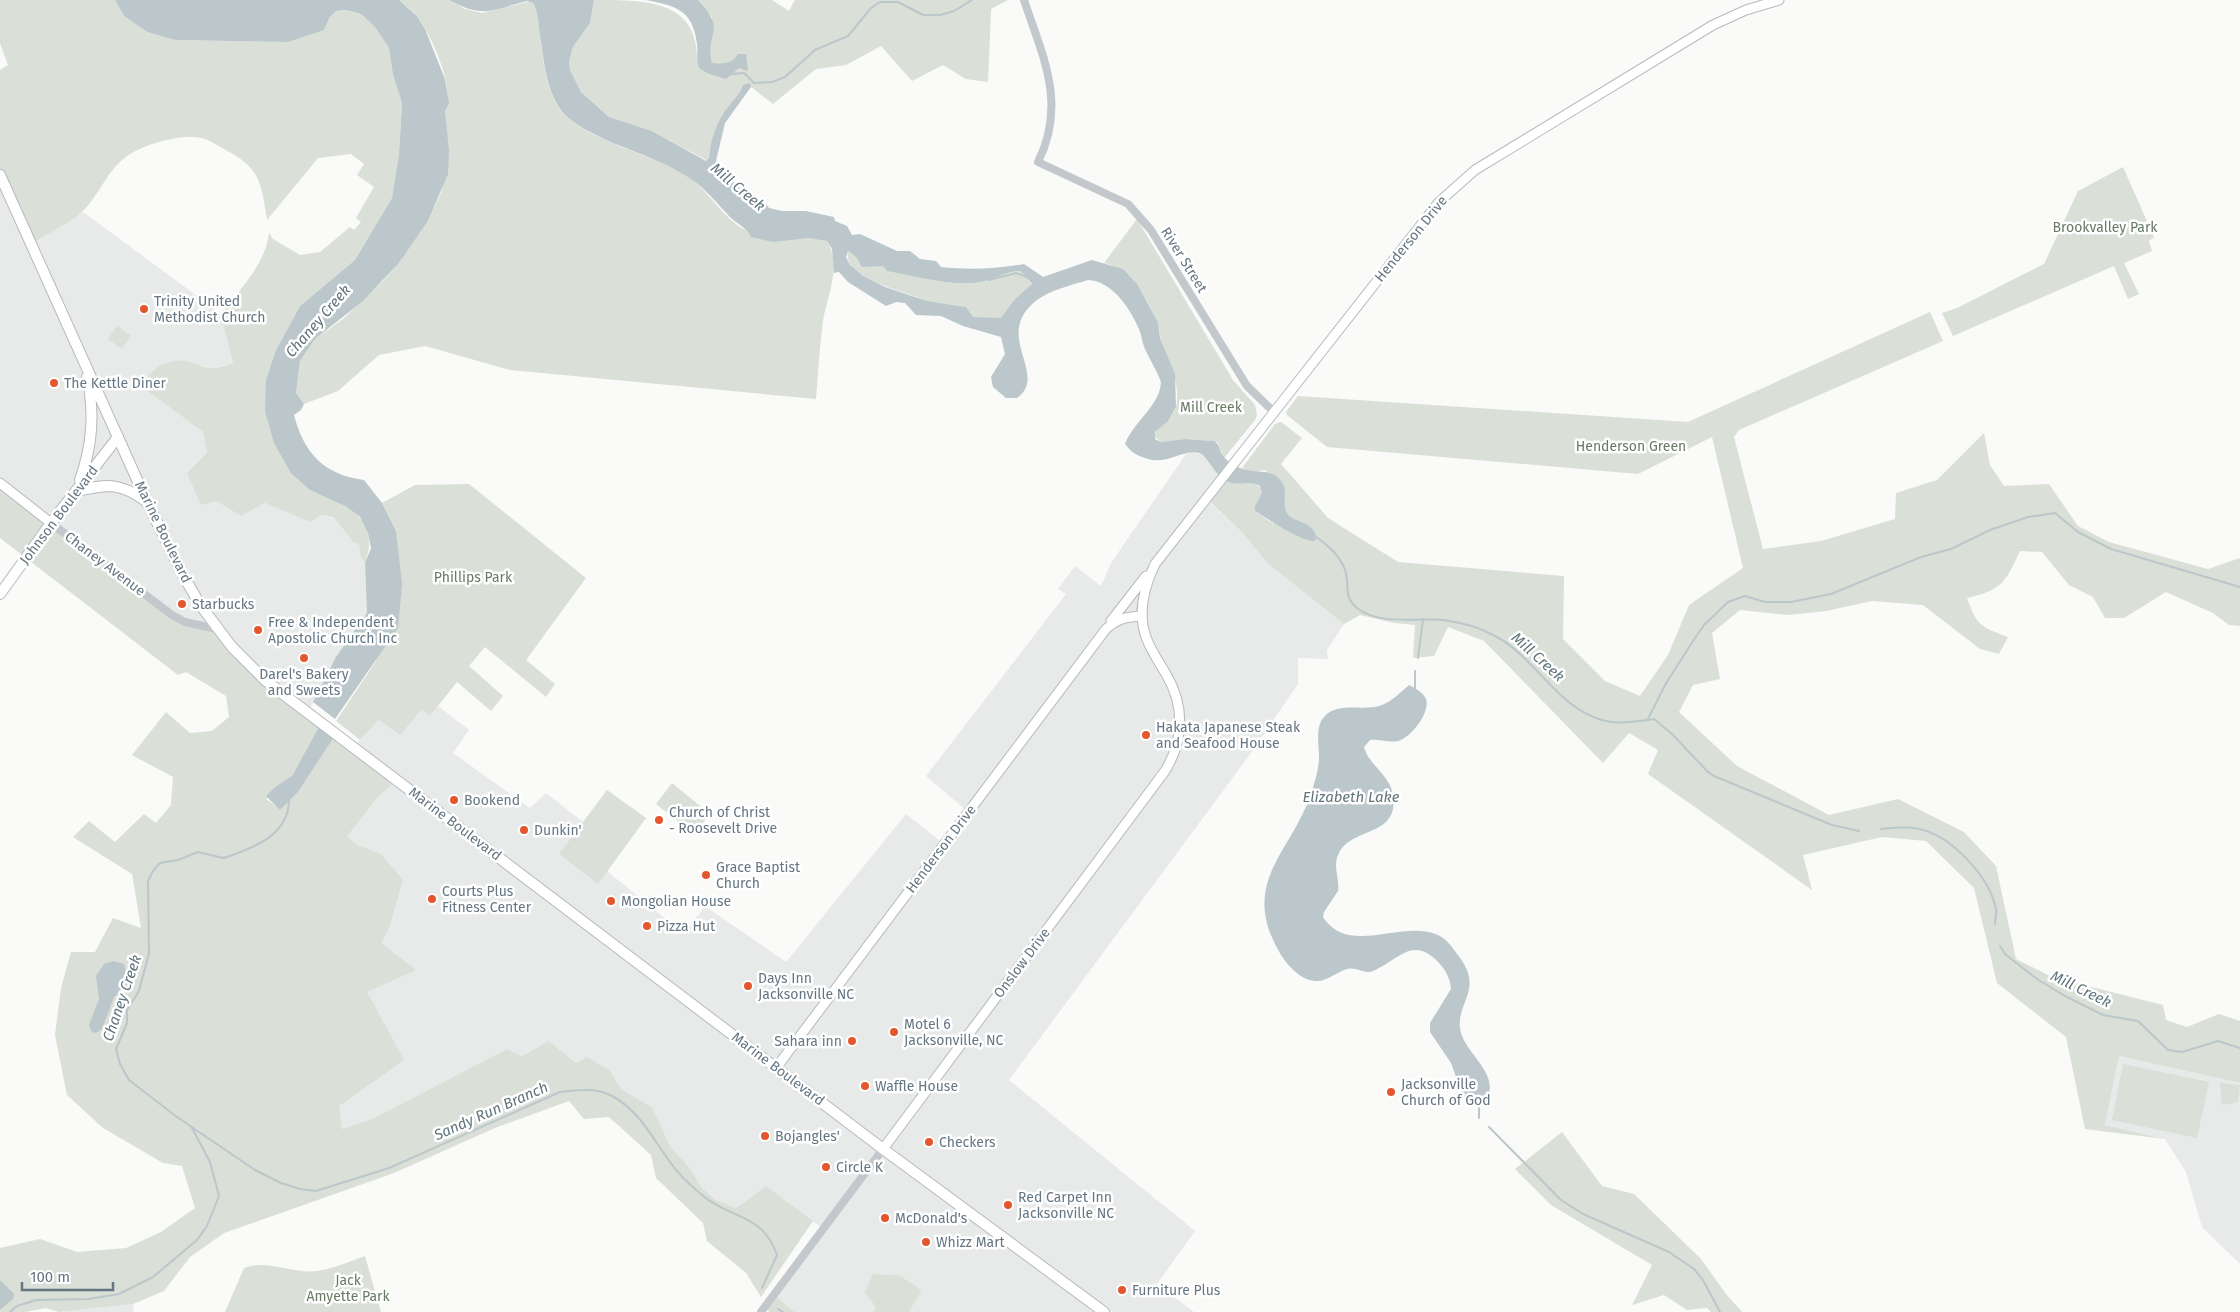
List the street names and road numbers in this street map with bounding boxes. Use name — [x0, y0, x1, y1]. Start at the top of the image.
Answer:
street label: Henderson Drive — [1371, 192, 1451, 286]
street label: River Street — [1157, 224, 1211, 297]
street label: Johnson Boulevard — [16, 462, 102, 568]
street label: Marine Boulevard — [131, 478, 195, 586]
street label: Chaney Avenue — [61, 528, 149, 600]
street label: Marine Boulevard — [405, 784, 505, 864]
street label: Henderson Drive — [902, 802, 980, 896]
street label: Onslow Drive — [990, 925, 1054, 1001]
street label: Marine Boulevard — [728, 1029, 828, 1109]

